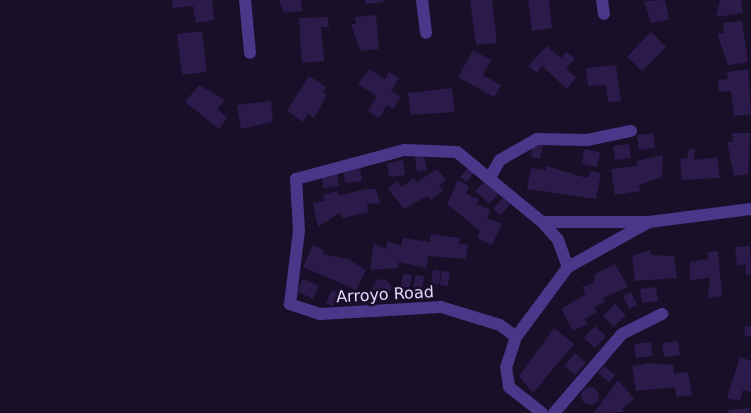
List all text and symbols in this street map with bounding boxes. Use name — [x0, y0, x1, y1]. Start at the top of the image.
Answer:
street label: Arroyo Road — [336, 283, 434, 307]

